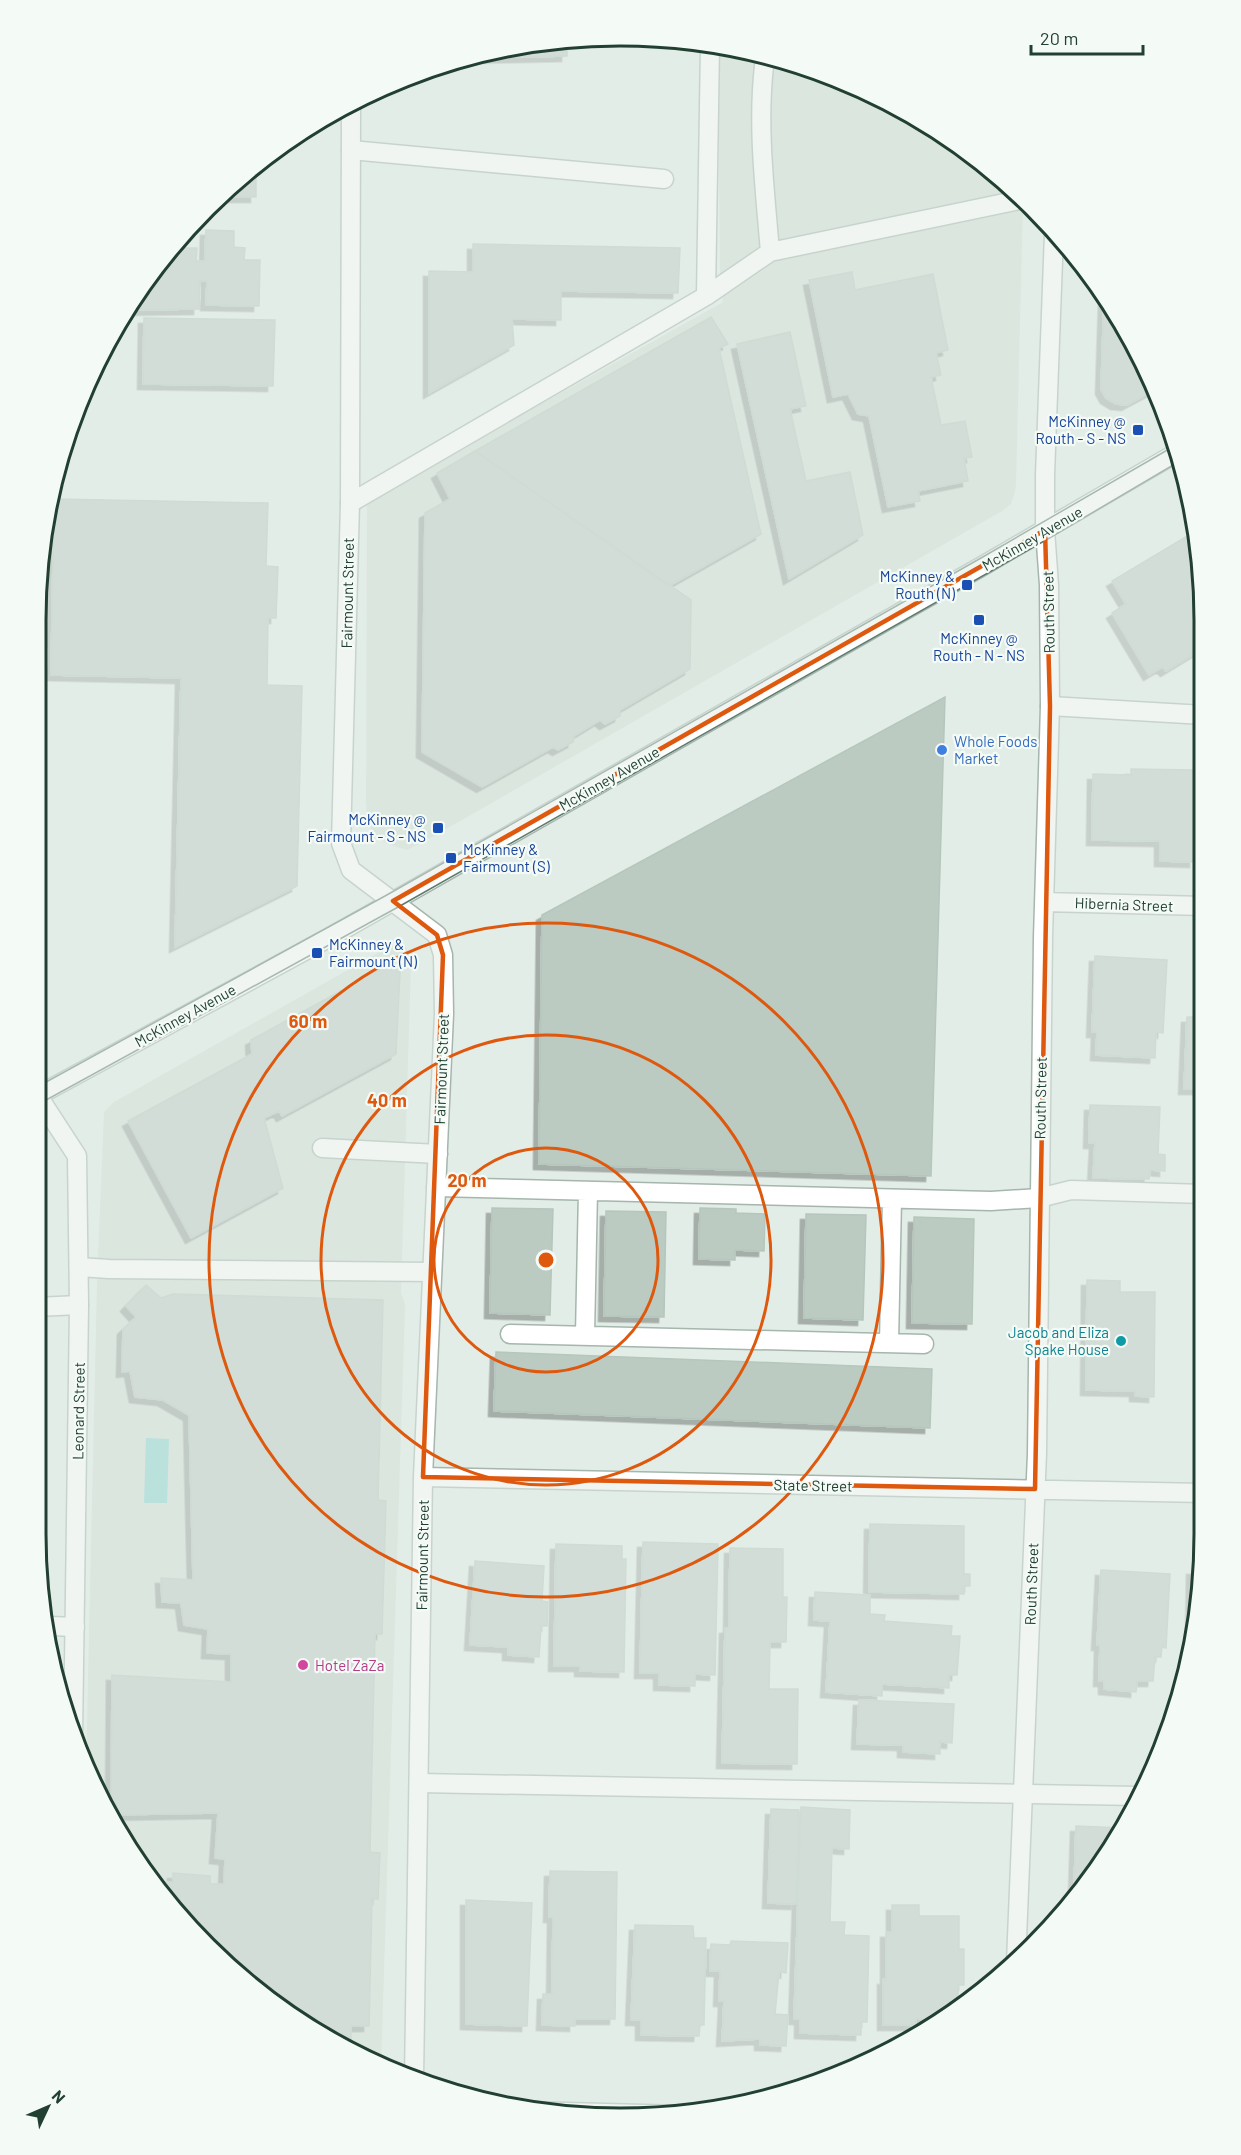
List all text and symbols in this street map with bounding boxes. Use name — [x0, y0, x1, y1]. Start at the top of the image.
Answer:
scale bar — [1031, 18, 1144, 56]
text: 20 m — [1040, 27, 1078, 49]
place label: McKinney @ Routh - S - NS — [1036, 412, 1126, 447]
marker: McKinney @ Routh - S - NS — [1131, 423, 1145, 437]
street label: McKinney Avenue — [979, 502, 1085, 574]
street label: Fairmount Street — [337, 537, 357, 649]
place label: McKinney & Routh (N) — [880, 567, 955, 602]
street label: Routh Street — [1038, 570, 1058, 654]
marker: McKinney & Routh (N) — [960, 578, 974, 592]
marker: McKinney @ Routh - N - NS — [972, 613, 986, 627]
place label: McKinney @ Routh - N - NS — [933, 629, 1025, 664]
place label: Whole Foods Market — [954, 732, 1037, 767]
street label: McKinney Avenue — [556, 742, 662, 814]
marker: Whole Foods Market — [935, 743, 949, 757]
place label: McKinney @ Fairmount - S - NS — [307, 810, 426, 845]
marker: McKinney @ Fairmount - S - NS — [431, 821, 445, 835]
place label: McKinney & Fairmount (S) — [463, 840, 550, 875]
marker: McKinney & Fairmount (S) — [444, 851, 458, 865]
street label: Hibernia Street — [1074, 893, 1174, 915]
place label: McKinney & Fairmount (N) — [329, 935, 417, 970]
marker: McKinney & Fairmount (N) — [310, 946, 324, 960]
street label: McKinney Avenue — [131, 980, 239, 1050]
text: 60 m — [289, 1010, 327, 1032]
street label: Fairmount Street — [430, 1013, 452, 1125]
street label: Routh Street — [1030, 1056, 1050, 1140]
text: 40 m — [367, 1089, 407, 1111]
text: 20 m — [448, 1169, 486, 1191]
centre of rings — [536, 1250, 556, 1270]
place label: Jacob and Eliza Spake House — [1008, 1323, 1109, 1358]
marker: Jacob and Eliza Spake House — [1114, 1334, 1128, 1348]
street label: Leonard Street — [68, 1362, 88, 1460]
street label: State Street — [773, 1475, 853, 1495]
street label: Fairmount Street — [412, 1499, 432, 1611]
street label: Routh Street — [1021, 1542, 1041, 1626]
place label: Hotel ZaZa — [315, 1656, 384, 1674]
marker: Hotel ZaZa — [296, 1658, 310, 1672]
north arrow — [18, 2077, 78, 2137]
text: N — [49, 2086, 70, 2107]

